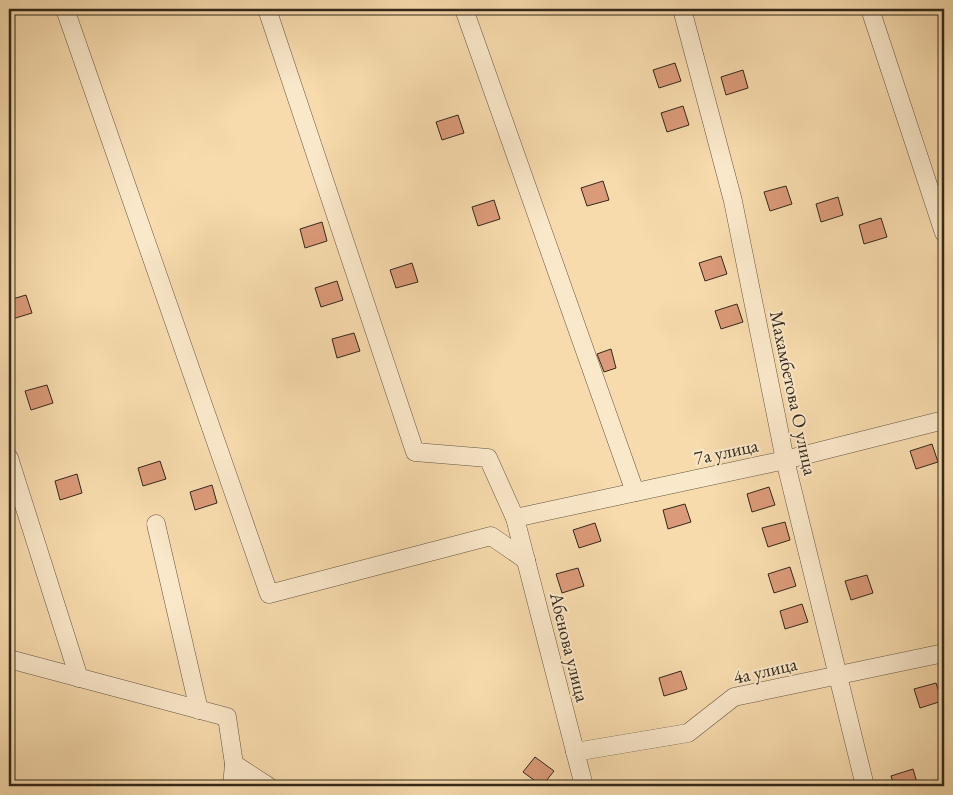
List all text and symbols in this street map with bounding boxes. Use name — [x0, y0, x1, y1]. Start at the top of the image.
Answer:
street label: Махамбетова О улица — [764, 309, 823, 478]
street label: 7а улица — [692, 432, 761, 470]
street label: Абенова улица — [544, 589, 595, 705]
street label: 4а улица — [731, 651, 800, 690]

